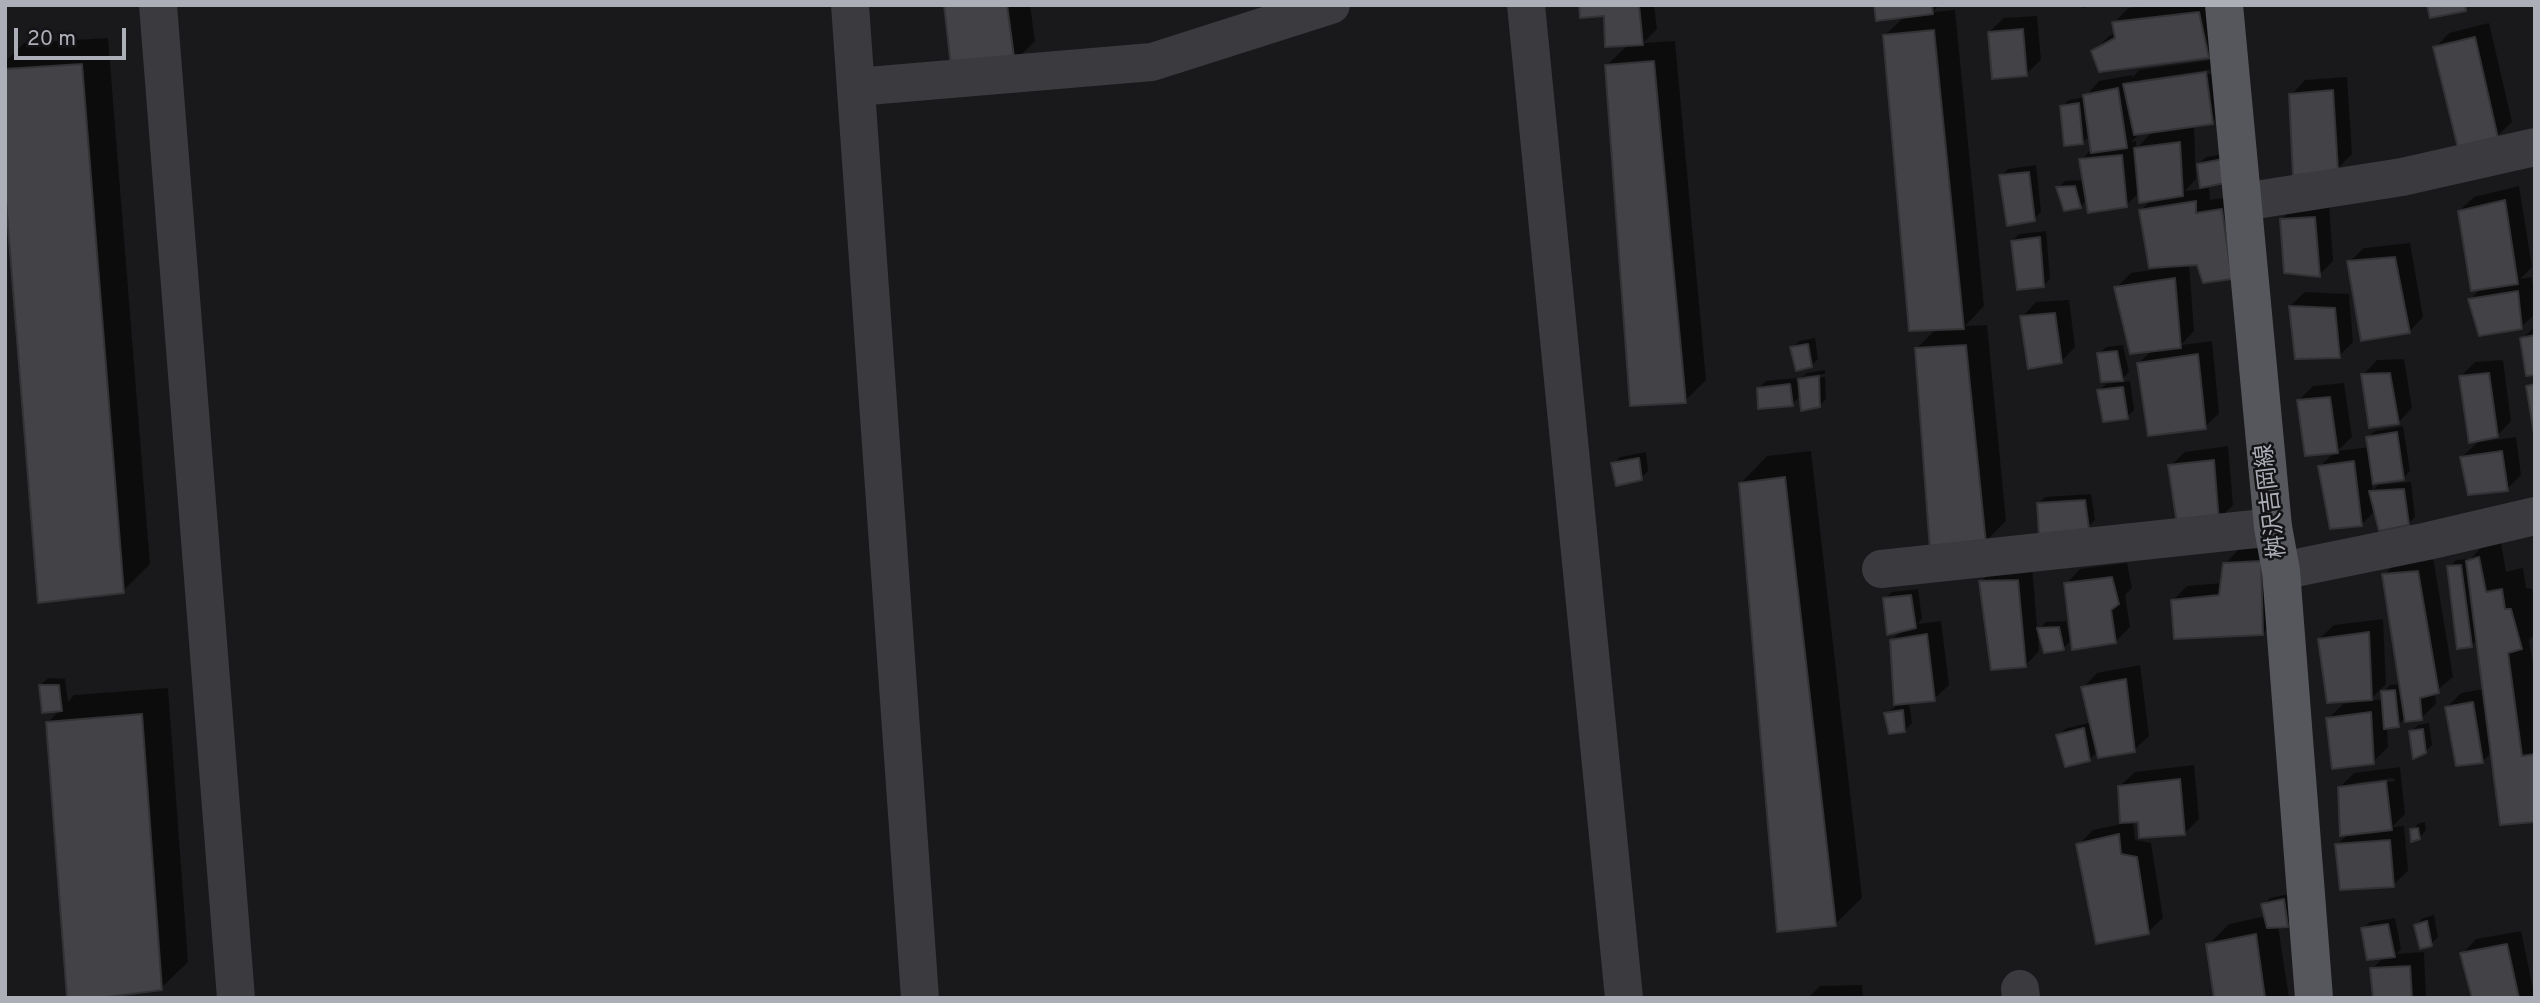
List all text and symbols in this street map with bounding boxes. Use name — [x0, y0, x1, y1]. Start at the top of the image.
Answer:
scale bar — [18, 14, 130, 58]
text: 20 m — [27, 26, 76, 53]
street label: 桝沢吉岡線 — [2252, 442, 2294, 560]

